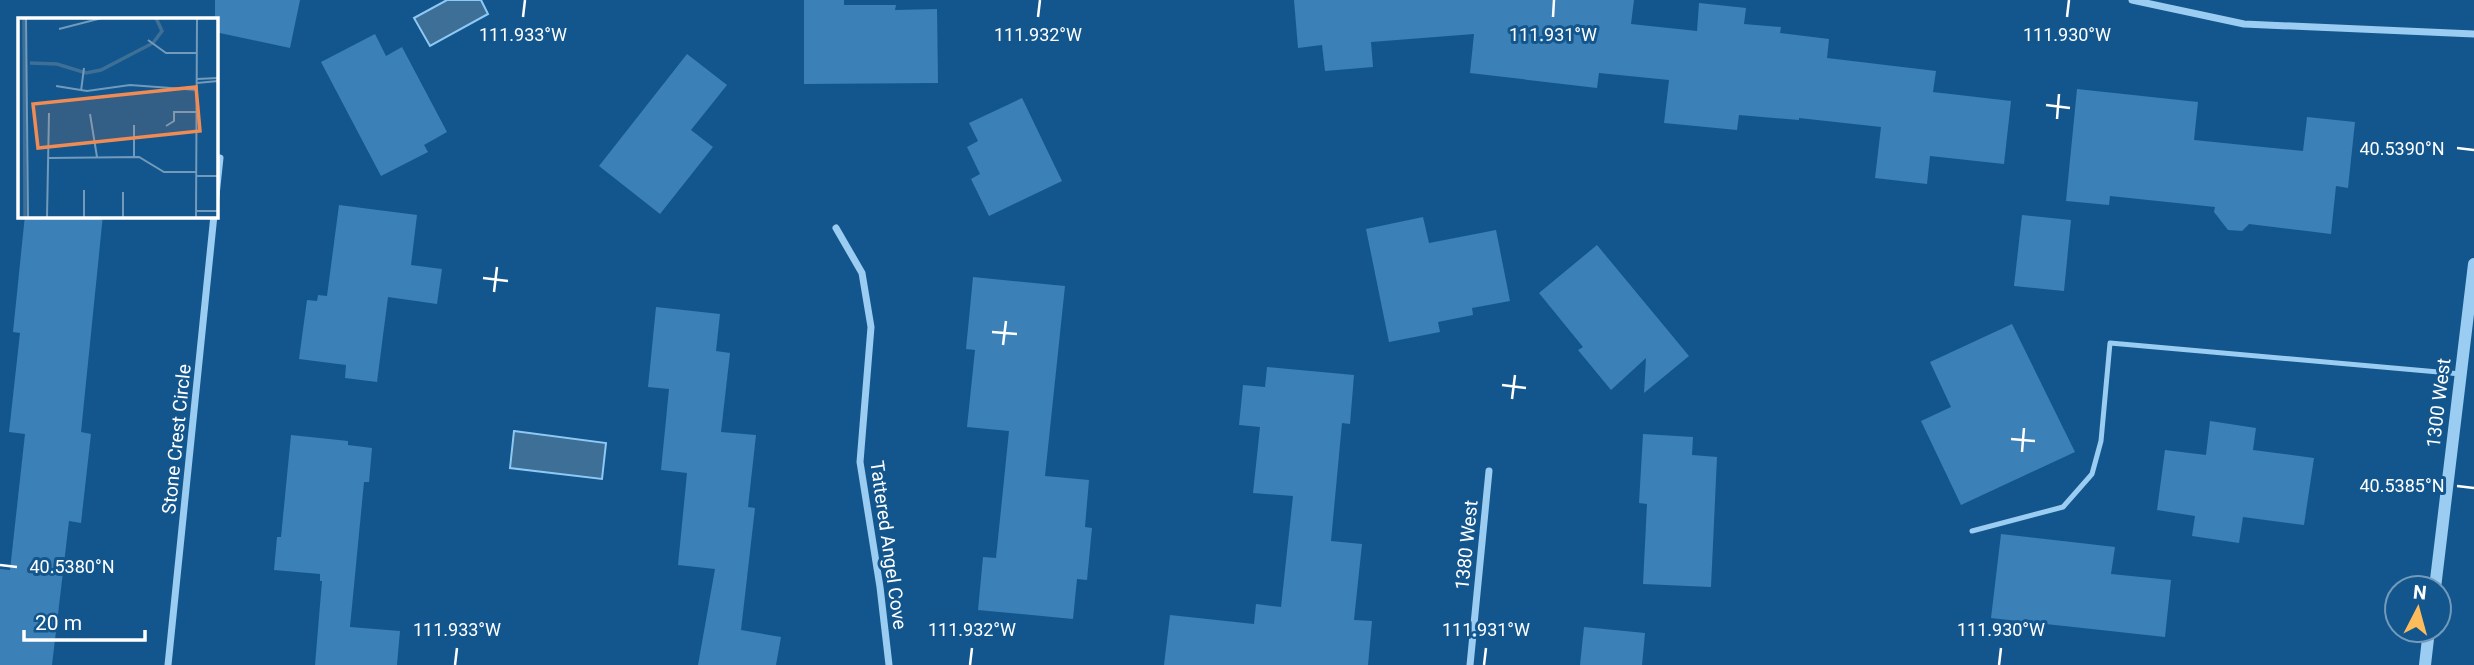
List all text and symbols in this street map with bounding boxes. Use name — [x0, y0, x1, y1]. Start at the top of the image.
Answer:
inset map — [18, 18, 217, 217]
text: 111.933°W — [479, 24, 567, 45]
text: 111.932°W — [994, 24, 1082, 45]
text: 111.931°W — [1509, 24, 1597, 45]
text: 111.930°W — [2023, 24, 2111, 45]
text: 40.5390°N — [2359, 138, 2445, 159]
street label: 1300 West — [2422, 357, 2455, 449]
street label: Stone Crest Circle — [157, 363, 196, 515]
street label: Tattered Angel Cove — [865, 459, 912, 631]
text: 40.5385°N — [2359, 475, 2445, 496]
street label: 1380 West — [1450, 499, 1483, 591]
text: 40.5380°N — [29, 556, 115, 577]
north arrow — [2383, 574, 2453, 644]
text: N — [2412, 580, 2428, 605]
scale bar — [24, 598, 145, 642]
text: 20 m — [35, 611, 82, 635]
text: 111.933°W — [413, 619, 501, 640]
text: 111.932°W — [928, 619, 1016, 640]
text: 111.931°W — [1442, 619, 1530, 640]
text: 111.930°W — [1957, 619, 2045, 640]

